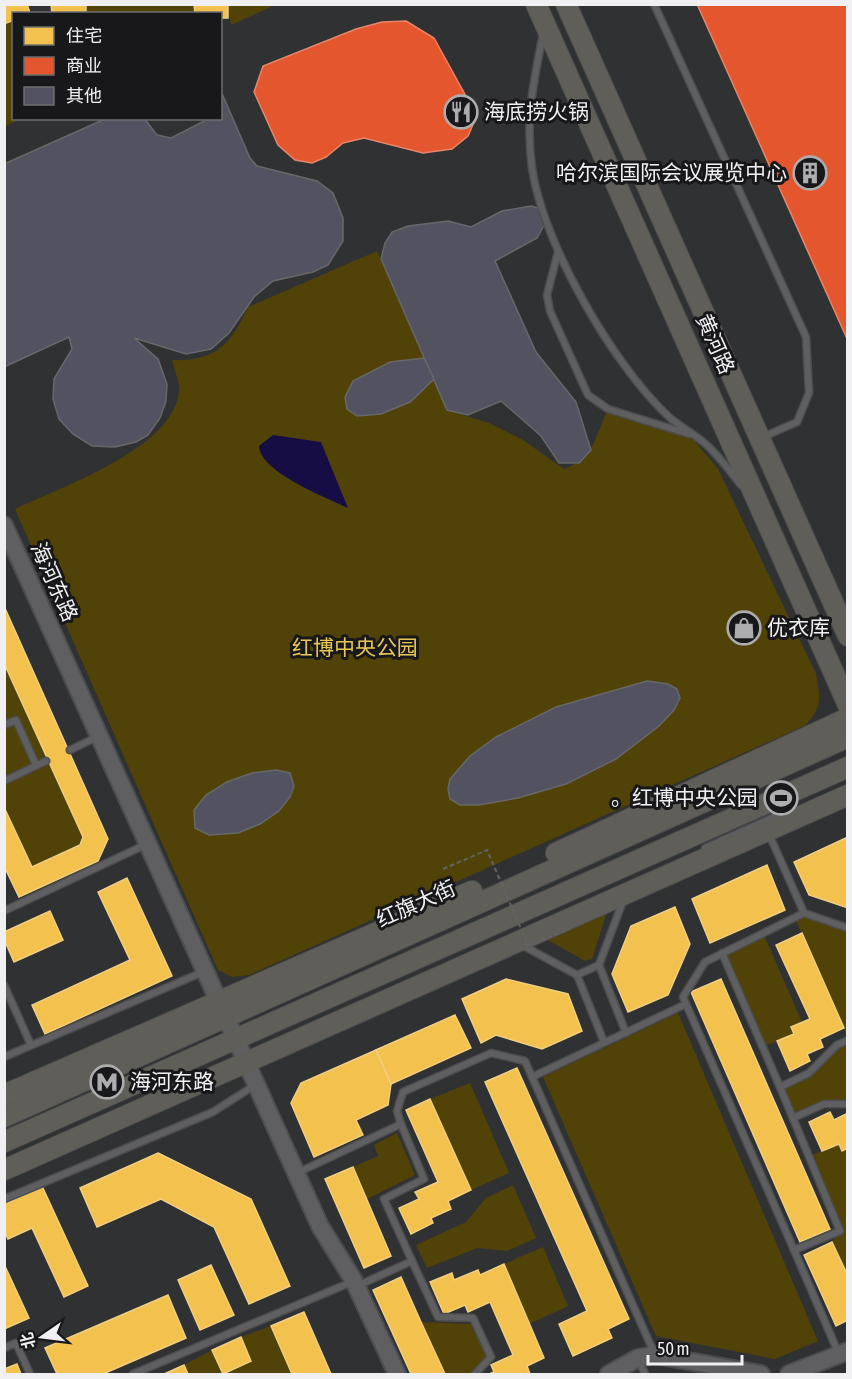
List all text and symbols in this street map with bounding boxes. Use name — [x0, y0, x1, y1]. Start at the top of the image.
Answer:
legend — [12, 12, 222, 120]
text: 住宅 — [66, 25, 102, 46]
text: 商业 — [66, 55, 102, 76]
text: 其他 — [66, 85, 102, 106]
restaurant icon: 海底捞火锅 — [443, 94, 479, 130]
place label: 海底捞火锅 — [484, 99, 589, 123]
building icon: 哈尔滨国际会议展览中心 — [792, 155, 828, 191]
place label: 哈尔滨国际会议展览中心 — [556, 160, 787, 184]
street label: 黄河路 — [692, 310, 740, 377]
street label: 海河东路 — [27, 538, 83, 625]
shop icon: 优衣库 — [726, 610, 762, 646]
place label: 优衣库 — [767, 615, 830, 639]
park label: 红博中央公园 — [292, 635, 418, 659]
sports icon: 。红博中央公园 — [763, 780, 799, 816]
place label: 。红博中央公园 — [611, 785, 758, 809]
street label: 红旗大街 — [372, 875, 459, 931]
metro station icon: 海河东路 — [89, 1064, 125, 1100]
place label: 海河东路 — [130, 1069, 214, 1093]
north arrow — [12, 1307, 72, 1367]
scale bar — [648, 1328, 742, 1366]
text: 北 — [17, 1331, 38, 1351]
text: 50 m — [657, 1338, 689, 1359]

